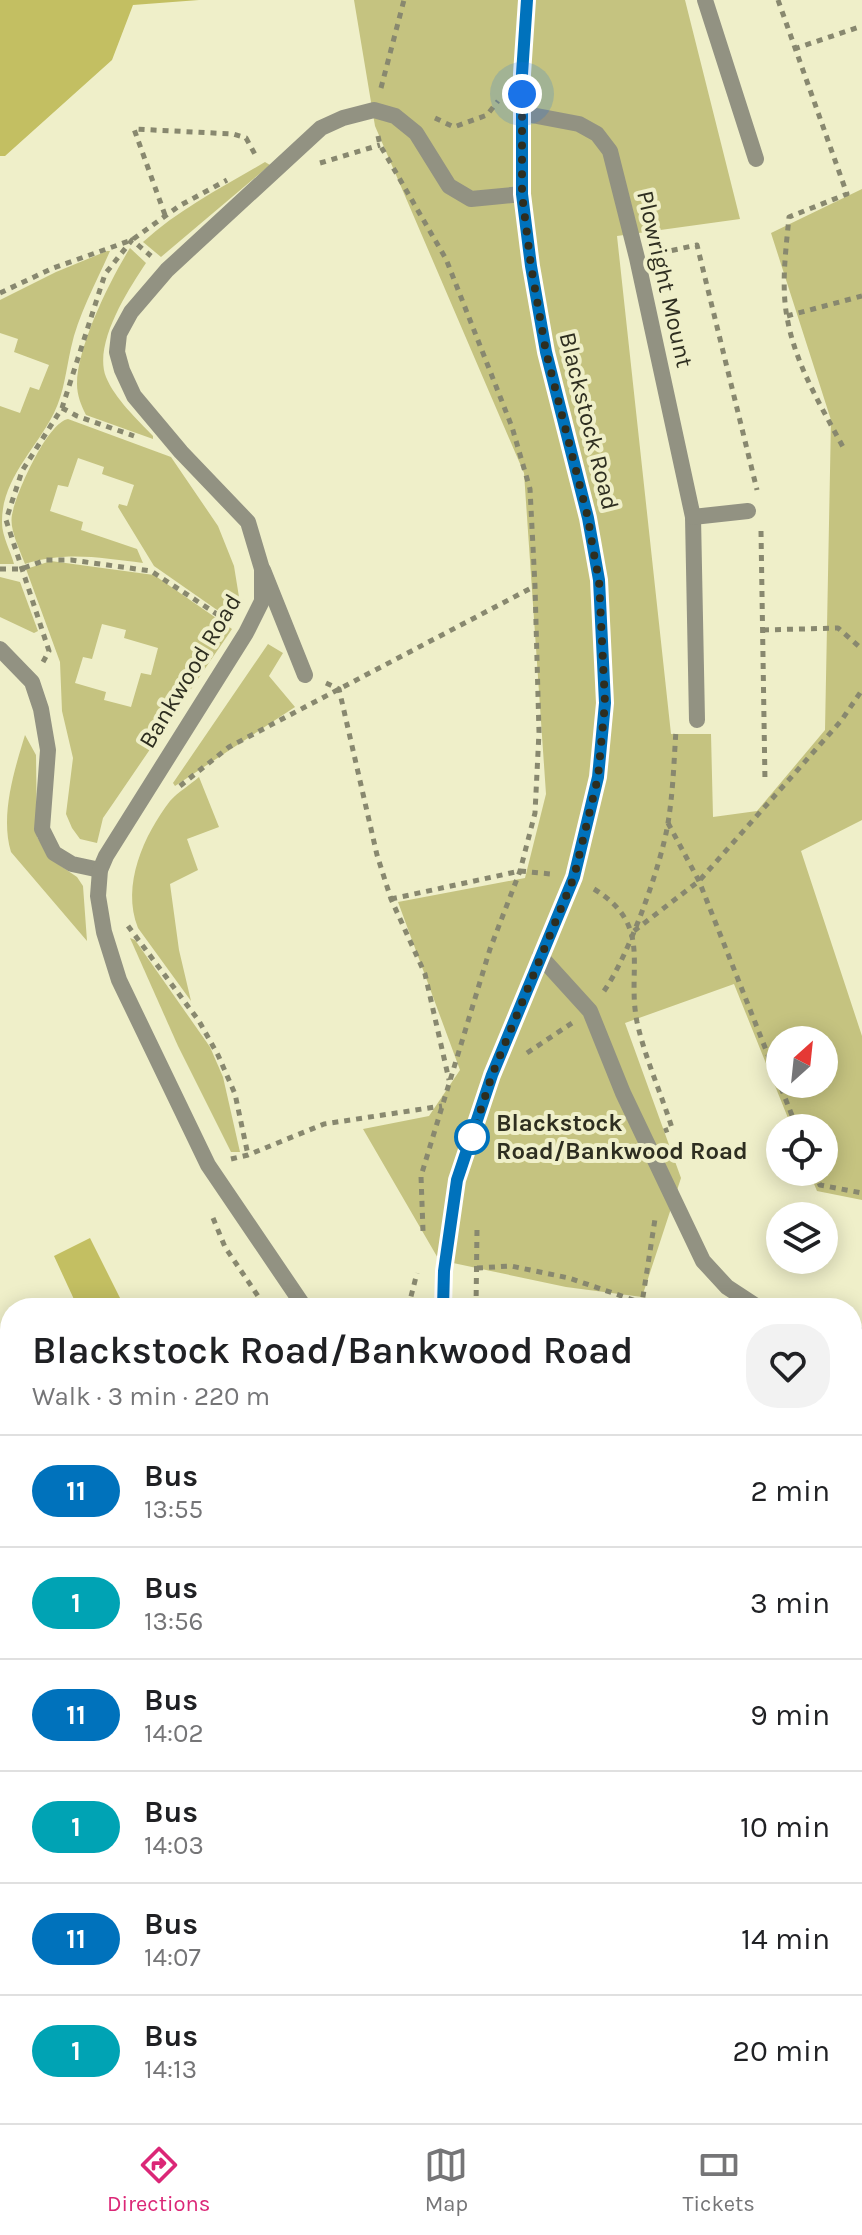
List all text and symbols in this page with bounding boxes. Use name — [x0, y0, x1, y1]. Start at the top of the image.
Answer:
your location — [502, 74, 542, 114]
street label: Plowright Mount — [631, 188, 699, 370]
street label: Blackstock Road — [553, 329, 625, 513]
street label: Bankwood Road — [133, 589, 247, 753]
north arrow — [766, 1026, 838, 1098]
map controls — [766, 1026, 838, 1274]
place label: Blackstock Road/Bankwood Road — [496, 1109, 748, 1165]
button: locate — [766, 1114, 838, 1186]
marker: Blackstock Road/Bankwood Road — [455, 1120, 489, 1154]
button: layers — [766, 1202, 838, 1274]
button: heart — [746, 1324, 830, 1408]
text: Blackstock Road/Bankwood Road — [32, 1328, 633, 1373]
text: Walk · 3 min · 220 m — [32, 1381, 270, 1412]
text: Bus — [144, 1458, 198, 1494]
text: 2 min — [750, 1473, 830, 1509]
text: 11 — [66, 1474, 86, 1507]
text: 13:55 — [144, 1494, 203, 1525]
text: Bus — [144, 1570, 198, 1606]
text: 3 min — [750, 1585, 830, 1621]
text: 1 — [71, 1586, 81, 1619]
text: 13:56 — [144, 1606, 204, 1637]
text: Bus — [144, 1682, 198, 1718]
text: 9 min — [750, 1697, 830, 1733]
text: 11 — [66, 1698, 86, 1731]
text: 14:02 — [144, 1718, 204, 1749]
text: Bus — [144, 1794, 198, 1830]
text: 10 min — [740, 1809, 830, 1845]
text: 1 — [71, 1810, 81, 1843]
text: 14:03 — [144, 1830, 204, 1861]
text: Bus — [144, 1906, 198, 1942]
text: 14 min — [741, 1921, 830, 1957]
text: 11 — [66, 1922, 86, 1955]
text: 14:07 — [144, 1942, 201, 1973]
text: Bus — [144, 2018, 198, 2054]
text: 20 min — [733, 2033, 830, 2069]
text: 1 — [71, 2034, 81, 2067]
text: 14:13 — [144, 2054, 197, 2085]
tab: Directions — [107, 2143, 210, 2217]
tab: Map — [424, 2143, 468, 2217]
tab: Tickets — [682, 2143, 755, 2217]

